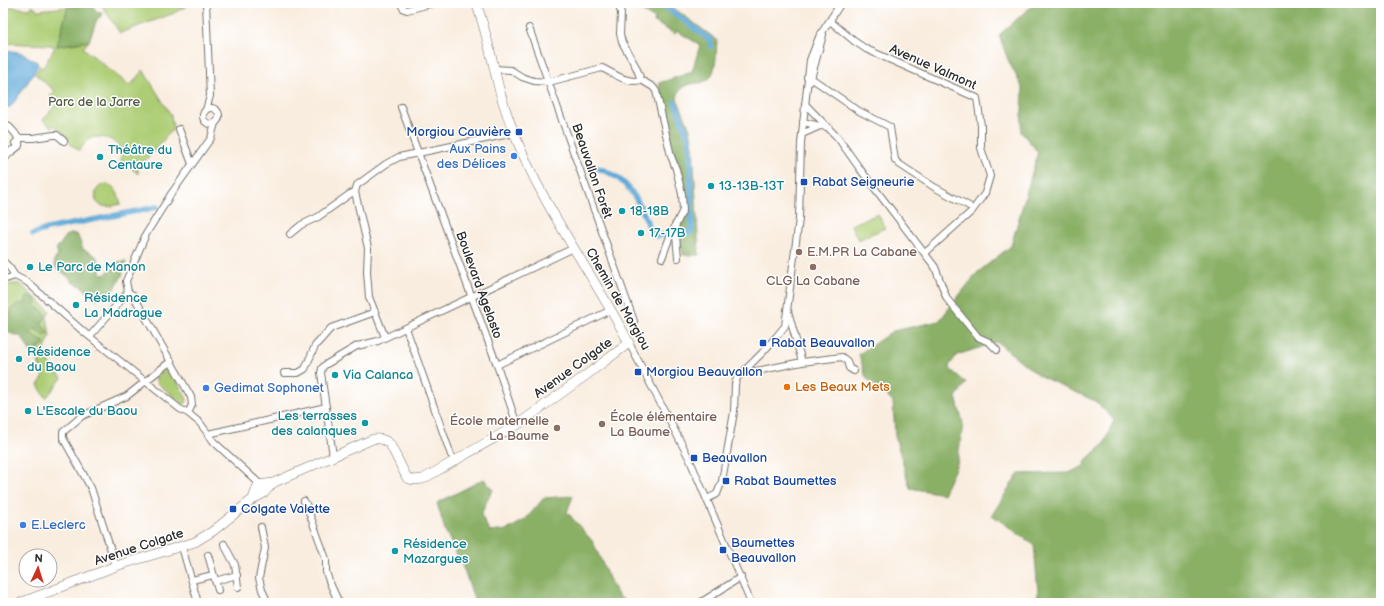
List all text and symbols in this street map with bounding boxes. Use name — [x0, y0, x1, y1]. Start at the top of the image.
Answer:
street label: Avenue Valmont — [887, 41, 979, 93]
park label: Parc de la Jarre — [48, 94, 140, 110]
street label: Beauvallon Forêt — [568, 121, 616, 221]
place label: Morgiou Cauvière — [406, 124, 511, 140]
marker: Morgiou Cauvière — [514, 127, 524, 137]
place label: Aux Pains des Délices — [437, 141, 507, 172]
place label: Théâtre du Centaure — [108, 142, 172, 173]
marker: Aux Pains des Délices — [509, 151, 519, 161]
marker: Théâtre du Centaure — [95, 152, 105, 162]
place label: Rabat Seigneurie — [812, 174, 915, 190]
marker: Rabat Seigneurie — [799, 177, 809, 187]
place label: 13-13B-13T — [719, 178, 784, 194]
marker: 13-13B-13T — [706, 181, 716, 191]
place label: 18-18B — [630, 203, 669, 219]
marker: 18-18B — [617, 206, 627, 216]
place label: 17-17B — [649, 225, 686, 241]
marker: 17-17B — [636, 228, 646, 238]
street label: Boulevard Agelasto — [452, 229, 506, 341]
place label: E.M.PR La Cabane — [807, 244, 917, 260]
street label: Chemin de Morgiou — [582, 245, 654, 353]
marker: E.M.PR La Cabane — [794, 247, 804, 257]
place label: Le Parc de Manon — [38, 259, 145, 275]
marker: Le Parc de Manon — [25, 262, 35, 272]
marker: CLG La Cabane — [808, 262, 818, 272]
place label: CLG La Cabane — [766, 273, 860, 289]
place label: Résidence La Madrague — [84, 290, 163, 321]
marker: Résidence La Madrague — [71, 300, 81, 310]
street label: Avenue Colgate — [531, 334, 615, 402]
place label: Rabat Beauvallon — [771, 335, 875, 351]
marker: Rabat Beauvallon — [758, 338, 768, 348]
place label: Résidence du Baou — [27, 344, 91, 375]
marker: Résidence du Baou — [14, 354, 24, 364]
place label: Morgiou Beauvallon — [646, 364, 763, 380]
place label: Via Calanca — [343, 367, 413, 383]
marker: Morgiou Beauvallon — [633, 367, 643, 377]
marker: Via Calanca — [330, 370, 340, 380]
place label: Les Beaux Mets — [795, 379, 890, 395]
place label: Gedimat Sophonet — [214, 380, 324, 396]
marker: Les Beaux Mets — [782, 382, 792, 392]
marker: Gedimat Sophonet — [201, 383, 211, 393]
place label: L'Escale du Baou — [36, 403, 138, 419]
marker: L'Escale du Baou — [23, 406, 33, 416]
place label: Les terrasses des calanques — [271, 408, 358, 439]
place label: École élémentaire La Baume — [610, 409, 717, 440]
place label: École maternelle La Baume — [450, 413, 549, 444]
marker: Les terrasses des calanques — [360, 418, 370, 428]
marker: École élémentaire La Baume — [597, 419, 607, 429]
marker: École maternelle La Baume — [552, 423, 562, 433]
place label: Beauvallon — [702, 450, 767, 466]
marker: Beauvallon — [689, 453, 699, 463]
place label: Rabat Baumettes — [734, 473, 837, 489]
marker: Rabat Baumettes — [721, 476, 731, 486]
place label: Colgate Valette — [241, 501, 330, 517]
marker: Colgate Valette — [228, 504, 238, 514]
place label: E.Leclerc — [31, 517, 86, 533]
marker: E.Leclerc — [18, 520, 28, 530]
street label: Avenue Colgate — [92, 525, 186, 569]
place label: Baumettes Beauvallon — [731, 535, 796, 566]
place label: Résidence Mazargues — [403, 536, 469, 567]
marker: Baumettes Beauvallon — [718, 545, 728, 555]
marker: Résidence Mazargues — [390, 546, 400, 556]
north arrow — [18, 548, 58, 588]
text: N — [34, 552, 43, 565]

